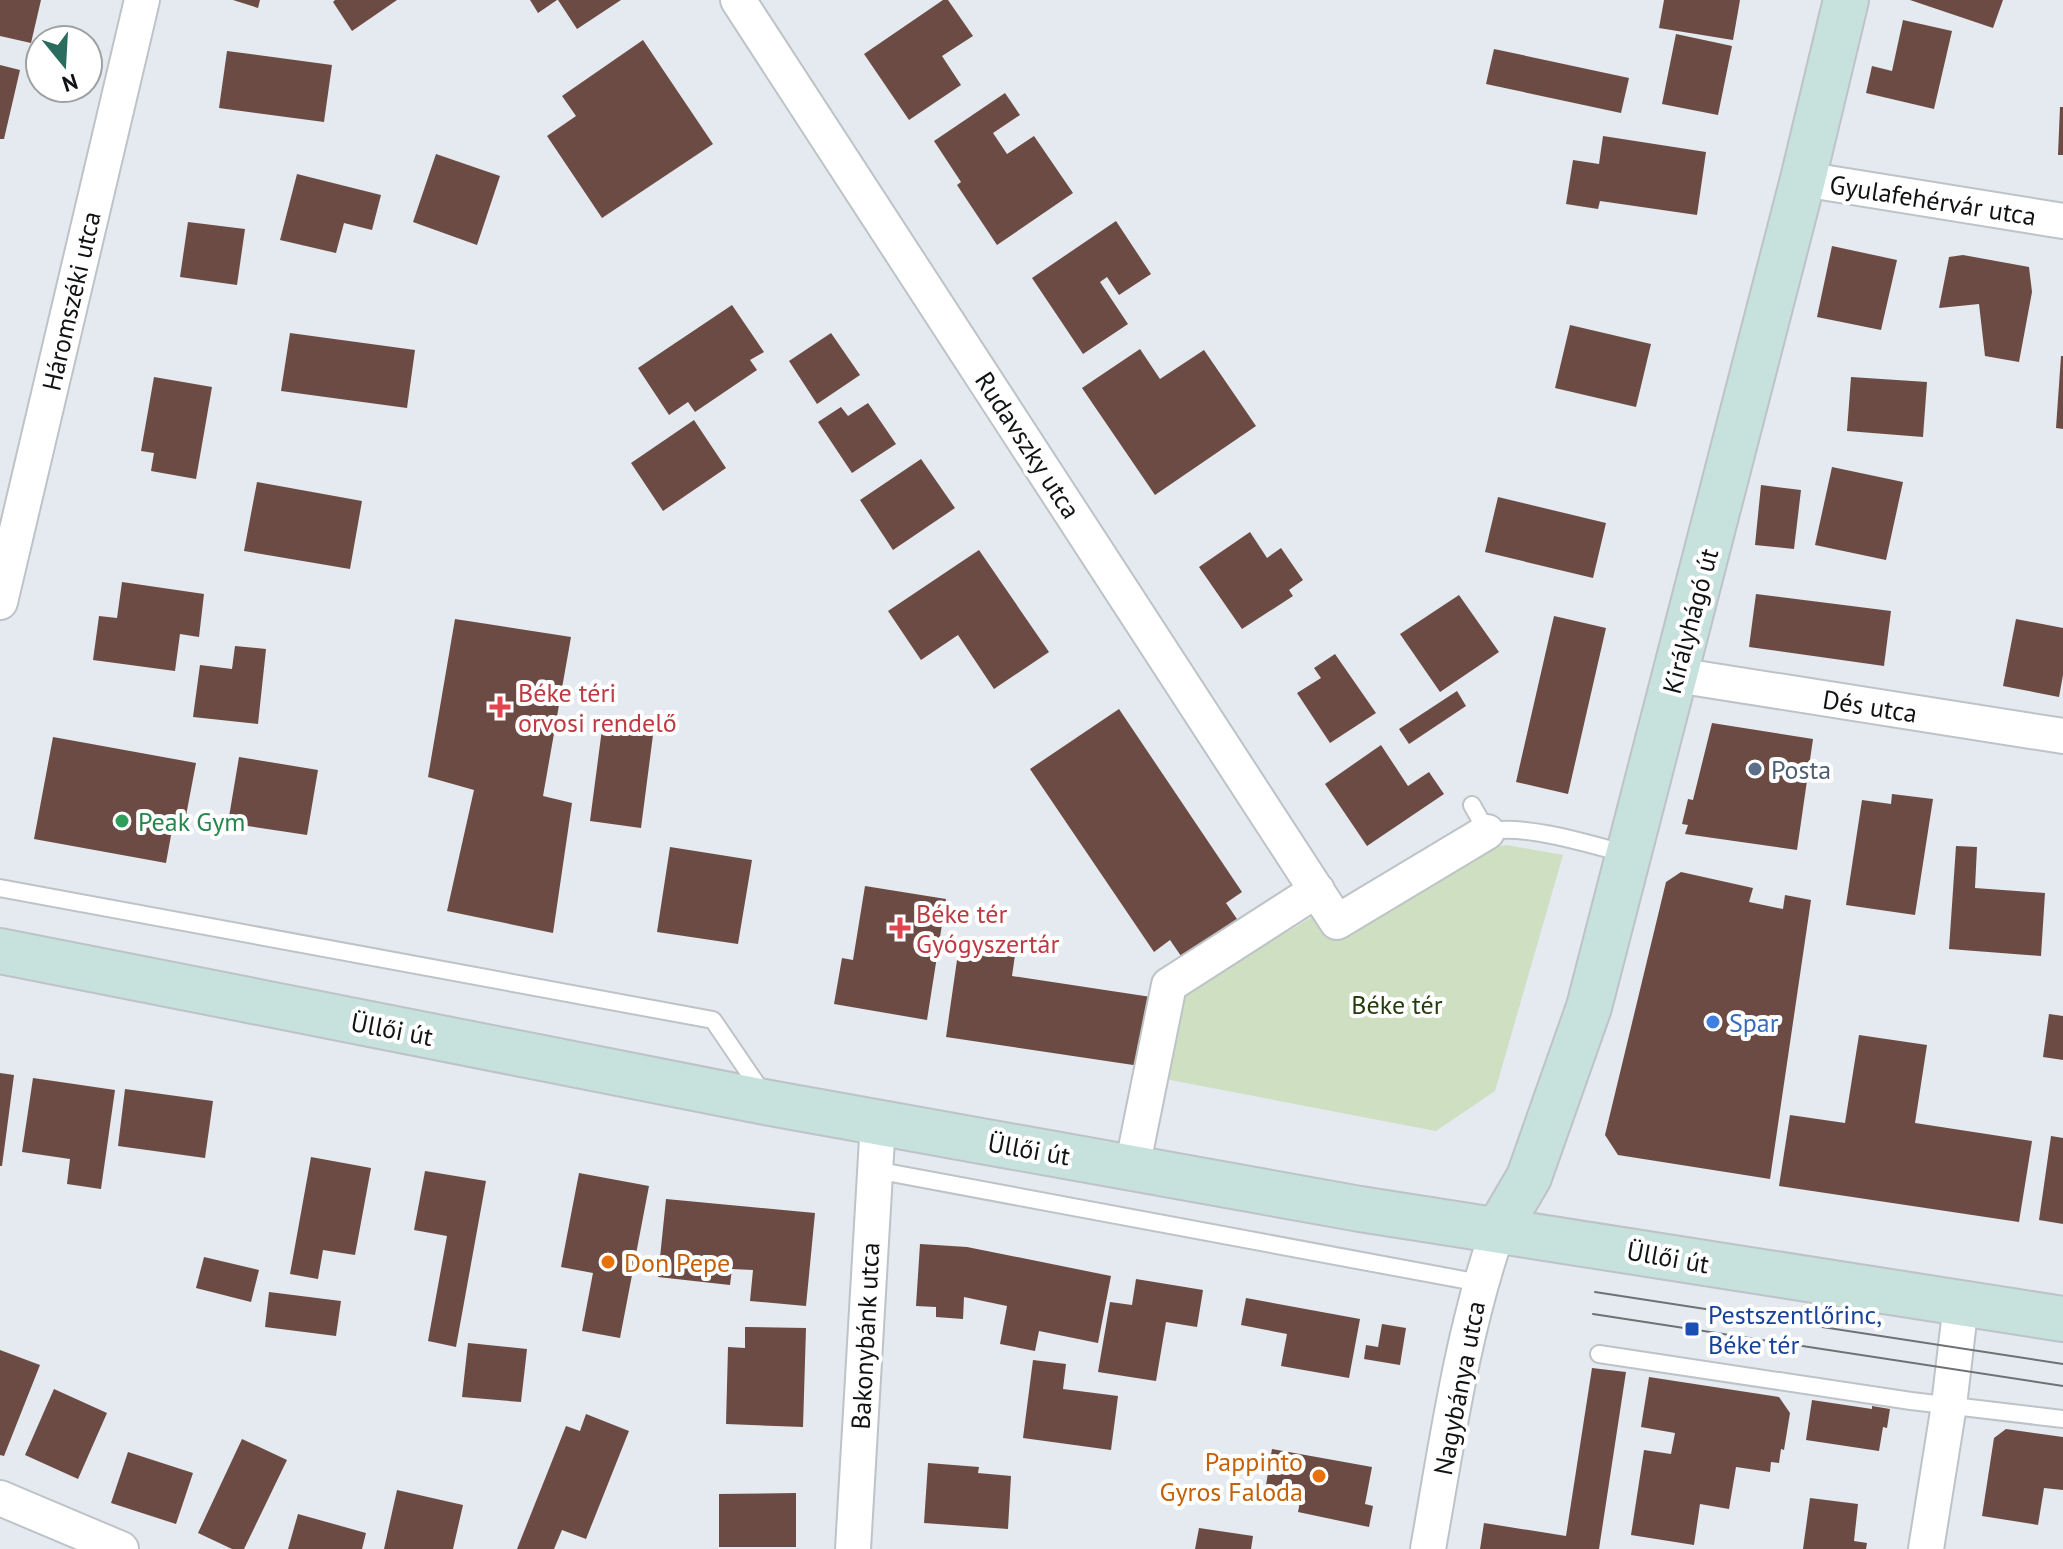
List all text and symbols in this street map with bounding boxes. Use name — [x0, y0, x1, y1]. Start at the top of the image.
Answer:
north arrow — [24, 24, 104, 104]
text: N — [59, 67, 81, 99]
street label: Gyulafehérvár utca — [1828, 167, 2038, 233]
street label: Háromszéki utca — [34, 208, 108, 394]
street label: Rudavszky utca — [968, 365, 1088, 525]
street label: Királyhágó út — [1655, 545, 1725, 697]
place label: Béke téri orvosi rendelő — [518, 676, 677, 739]
street label: Dés utca — [1820, 682, 1920, 730]
marker: Béke téri orvosi rendelő — [489, 696, 511, 718]
place label: Posta — [1771, 753, 1831, 786]
marker: Posta — [1746, 760, 1764, 778]
place label: Peak Gym — [138, 805, 245, 838]
marker: Peak Gym — [113, 812, 131, 830]
place label: Béke tér Gyógyszertár — [916, 897, 1059, 960]
marker: Béke tér Gyógyszertár — [891, 919, 909, 937]
park label: Béke tér — [1351, 988, 1443, 1021]
street label: Üllői út — [348, 1005, 436, 1053]
place label: Spar — [1729, 1006, 1779, 1039]
marker: Spar — [1704, 1013, 1722, 1031]
street label: Üllői út — [985, 1126, 1073, 1172]
street label: Üllői út — [1624, 1234, 1712, 1280]
street label: Bakonybánk utca — [844, 1242, 886, 1430]
place label: Don Pepe — [624, 1246, 730, 1279]
marker: Don Pepe — [599, 1253, 617, 1271]
street label: Nagybánya utca — [1426, 1298, 1492, 1478]
place label: Pestszentlőrinc, Béke tér — [1708, 1298, 1882, 1361]
marker: Pestszentlőrinc, Béke tér — [1683, 1320, 1701, 1338]
place label: Pappinto Gyros Faloda — [1160, 1445, 1303, 1508]
marker: Pappinto Gyros Faloda — [1310, 1467, 1328, 1485]

